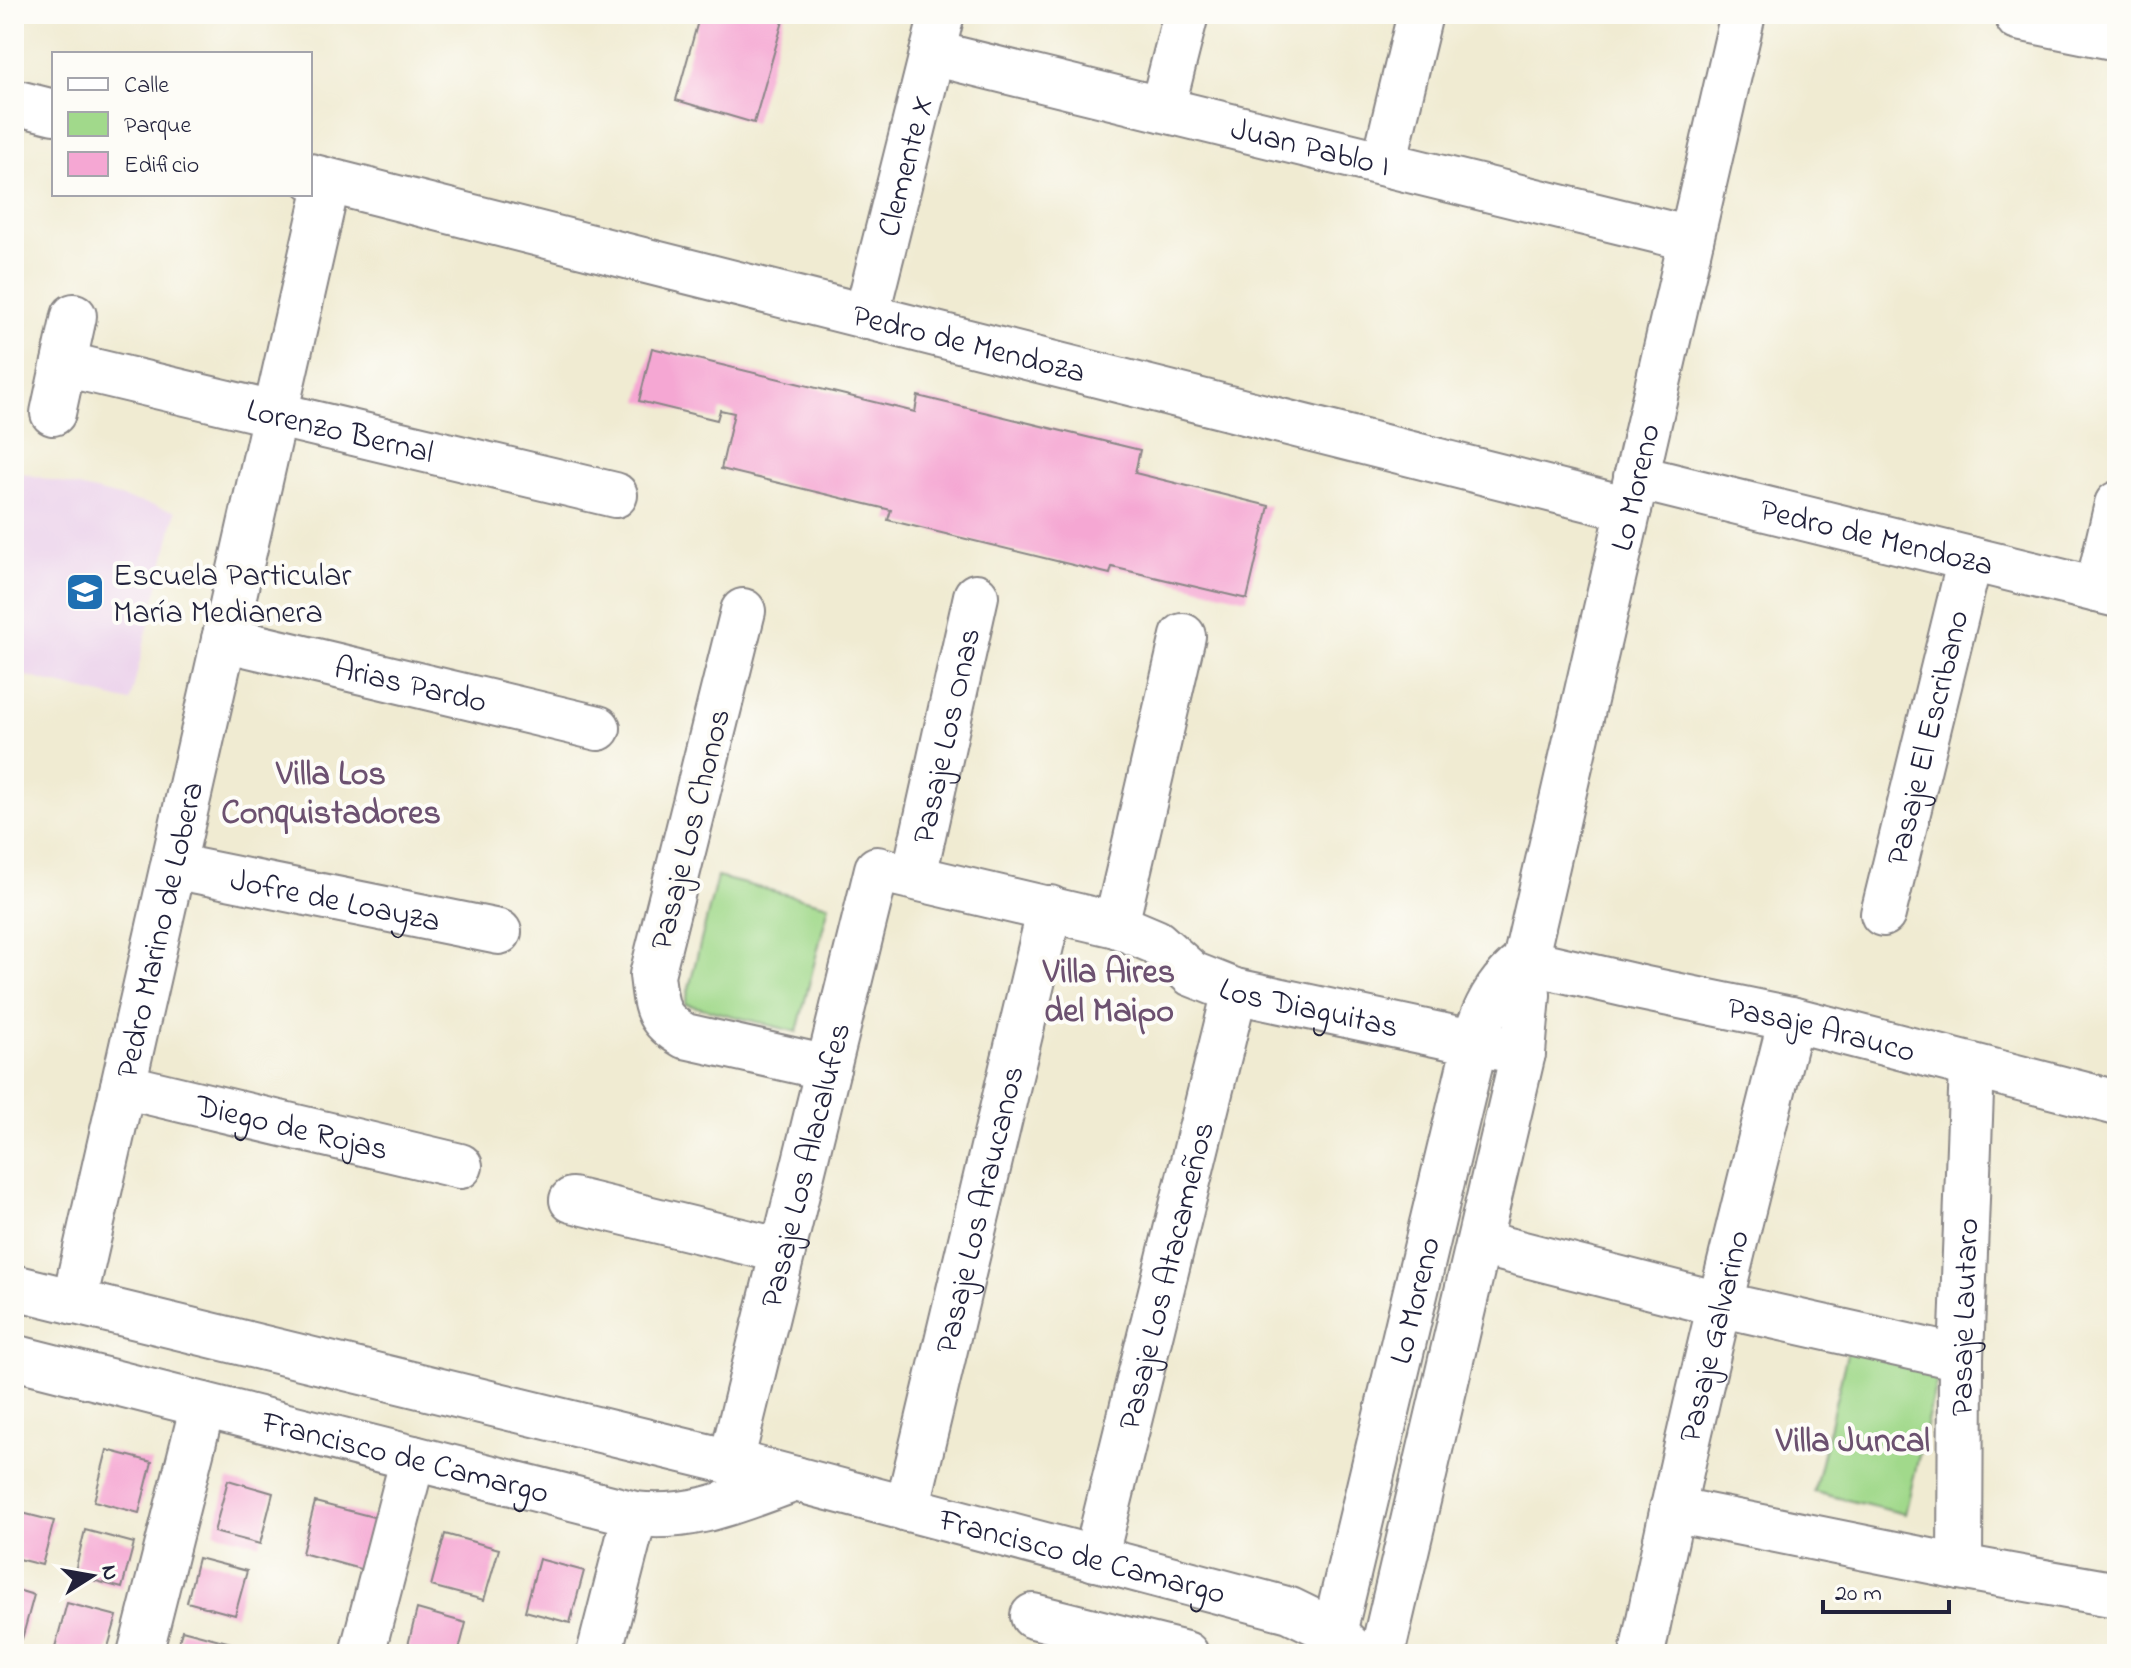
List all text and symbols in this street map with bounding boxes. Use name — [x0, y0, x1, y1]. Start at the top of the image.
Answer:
legend — [52, 52, 312, 196]
text: Calle — [124, 69, 169, 104]
street label: Clemente X — [867, 91, 948, 242]
street label: Juan Pablo I — [1226, 107, 1394, 191]
text: Parque — [124, 109, 191, 144]
text: Edificio — [124, 149, 199, 184]
street label: Pedro de Mendoza — [847, 294, 1090, 398]
street label: Lorenzo Bernal — [241, 388, 438, 478]
street label: Lo Moreno — [1600, 420, 1675, 556]
street label: Pedro de Mendoza — [1754, 488, 1998, 591]
place label: Escuela Particular María Medianera — [113, 554, 351, 638]
school or university icon: Escuela Particular María Medianera — [64, 571, 106, 613]
street label: Pasaje El Escribano — [1876, 606, 1984, 871]
street label: Pasaje Los Onas — [902, 624, 995, 848]
street label: Arias Pardo — [329, 646, 491, 728]
street label: Pasaje Los Chonos — [640, 704, 745, 955]
district label: Villa Los Conquistadores — [221, 751, 441, 840]
street label: Pedro Marino de Lobera — [105, 777, 218, 1083]
street label: Jofre de Loayza — [226, 858, 444, 947]
district label: Villa Aires del Maipo — [1042, 949, 1175, 1038]
street label: Los Diaguitas — [1211, 967, 1402, 1053]
street label: Pasaje Arauco — [1722, 986, 1920, 1077]
street label: Pasaje Los Alacalufes — [750, 1018, 865, 1313]
street label: Pasaje Los Araucanos — [925, 1062, 1039, 1359]
street label: Diego de Rojas — [189, 1084, 393, 1175]
street label: Pasaje Los Atacameños — [1108, 1117, 1229, 1435]
street label: Pasaje Lautaro — [1941, 1217, 1993, 1416]
street label: Pasaje Galvarino — [1668, 1226, 1764, 1447]
street label: Lo Moreno — [1379, 1232, 1455, 1369]
street label: Francisco de Camargo — [255, 1400, 553, 1518]
district label: Villa Juncal — [1775, 1418, 1930, 1468]
street label: Francisco de Camargo — [933, 1498, 1230, 1619]
north arrow — [52, 1536, 132, 1616]
text: N — [92, 1562, 126, 1583]
scale bar — [1823, 1564, 1949, 1614]
text: 20 m — [1835, 1577, 1882, 1612]

